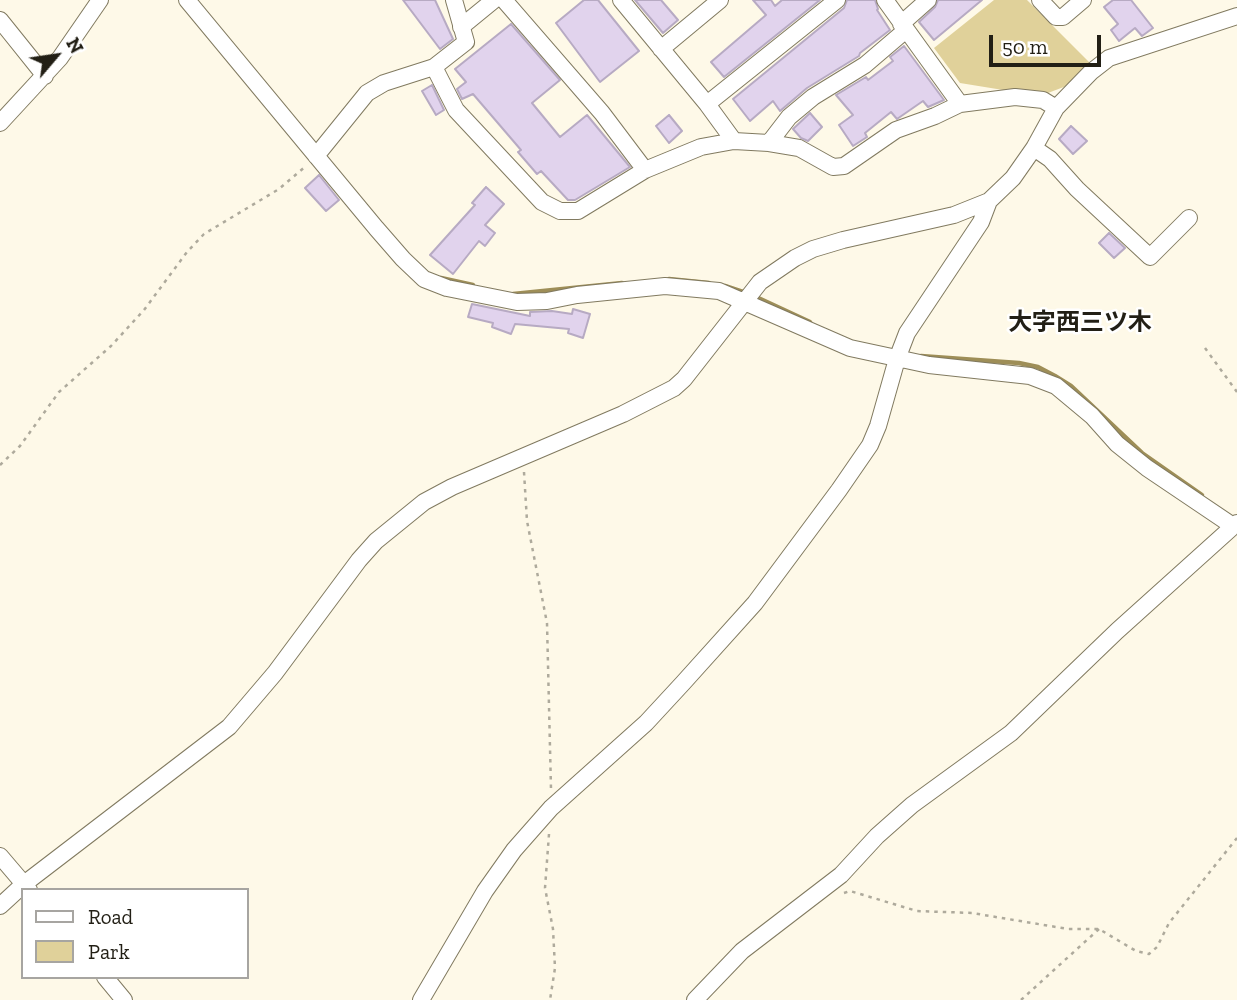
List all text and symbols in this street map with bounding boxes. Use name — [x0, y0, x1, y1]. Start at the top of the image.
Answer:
north arrow — [21, 21, 91, 91]
scale bar — [992, 21, 1104, 65]
text: N — [61, 34, 88, 57]
text: 50 m — [1002, 34, 1048, 59]
district label: 大字西三ツ木 — [1008, 309, 1152, 337]
legend — [21, 888, 248, 979]
text: Road — [88, 904, 133, 929]
text: Park — [88, 939, 130, 964]

